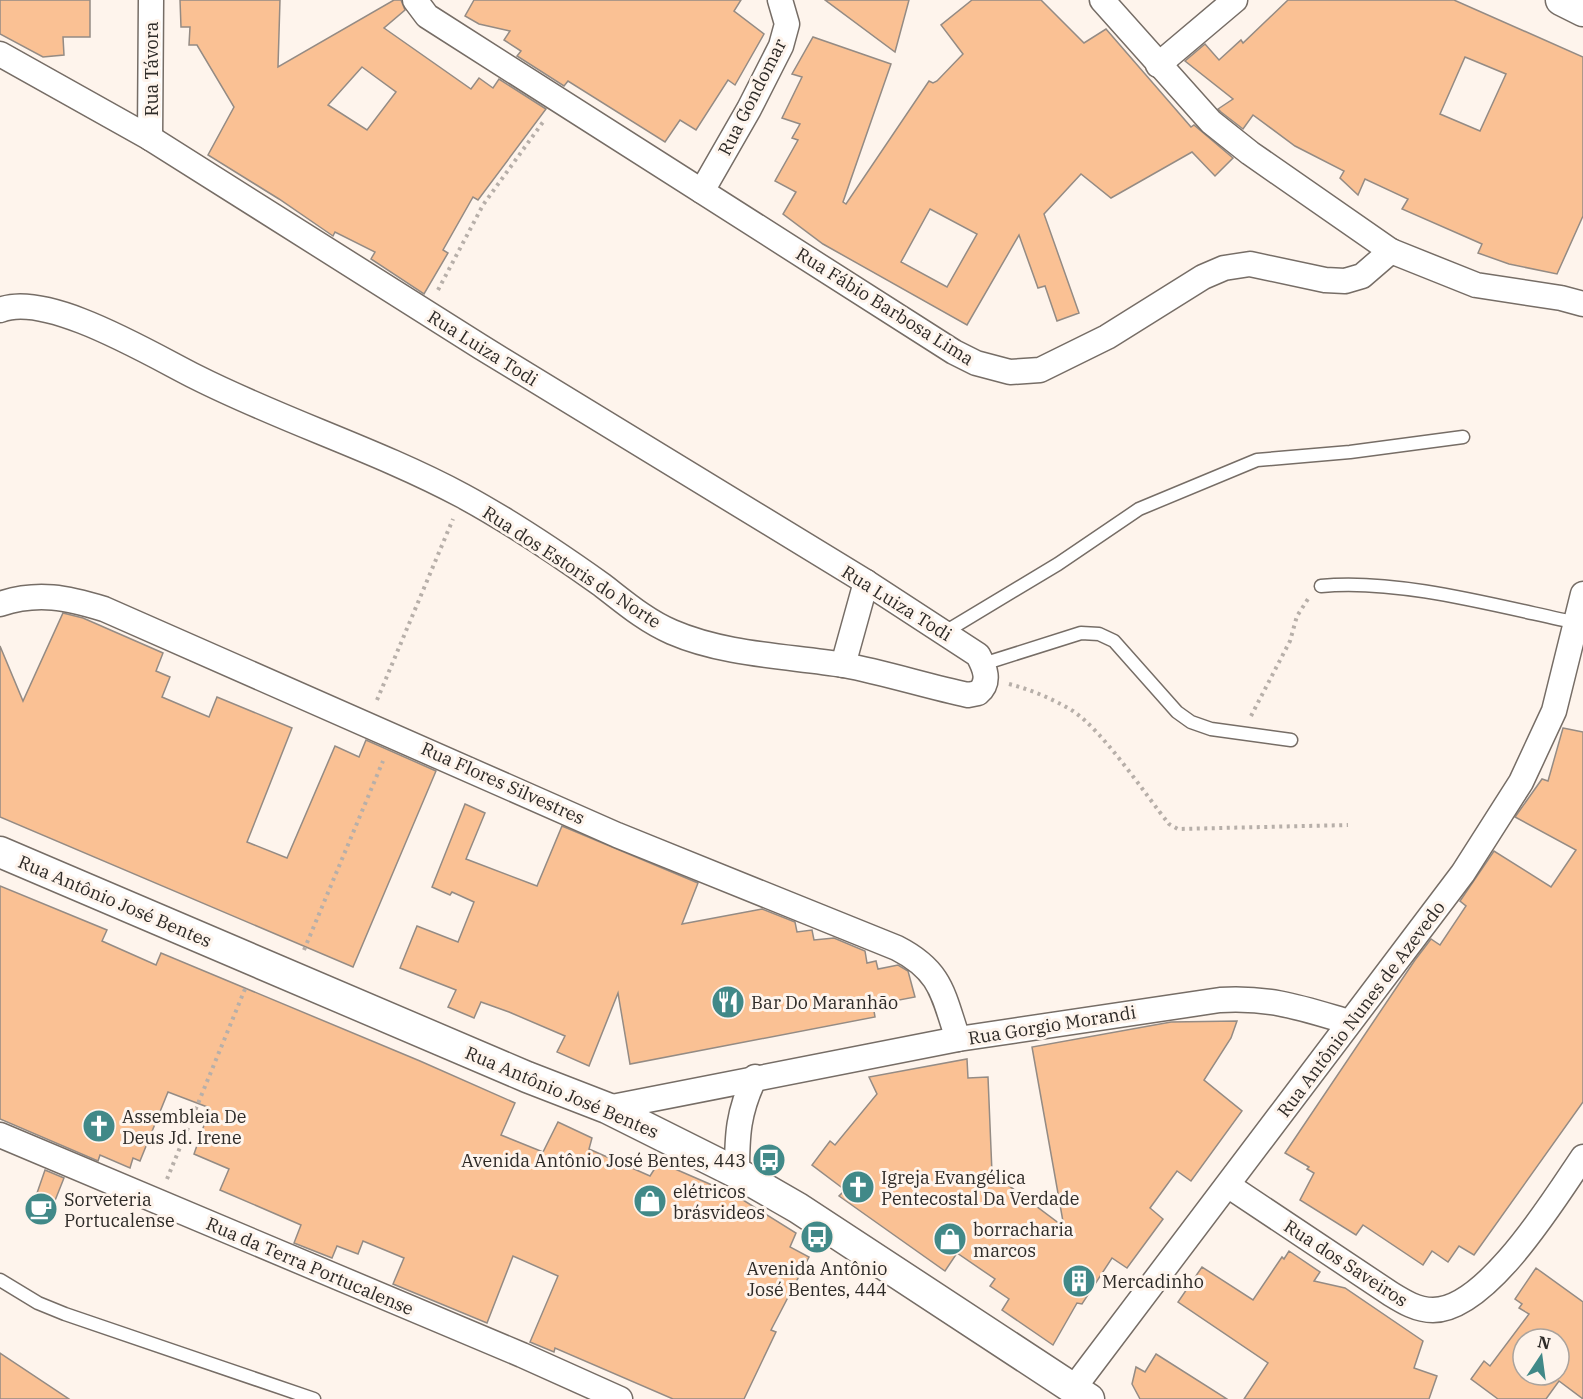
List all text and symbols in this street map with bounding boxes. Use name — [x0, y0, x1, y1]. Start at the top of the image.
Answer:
street label: Rua Távora — [140, 21, 163, 117]
street label: Rua Gondomar — [713, 35, 791, 159]
street label: Rua Fábio Barbosa Lima — [792, 242, 978, 370]
street label: Rua Luiza Todi — [424, 305, 543, 391]
street label: Rua dos Estoris do Norte — [479, 501, 665, 633]
street label: Rua Luiza Todi — [838, 560, 957, 646]
street label: Rua Flores Silvestres — [418, 737, 588, 829]
street label: Rua Antônio José Bentes — [15, 850, 215, 952]
street label: Rua Antônio Nunes de Azevedo — [1272, 896, 1450, 1122]
restaurant icon: Bar Do Maranhão — [710, 984, 746, 1020]
place label: Bar Do Maranhão — [751, 991, 898, 1014]
street label: Rua Gorgio Morandi — [966, 1000, 1138, 1050]
street label: Rua Antônio José Bentes — [462, 1041, 662, 1143]
place label: Assembleia De Deus Jd. Irene — [122, 1105, 246, 1149]
church icon: Assembleia De Deus Jd. Irene — [81, 1108, 117, 1144]
bus stop icon: Avenida Antônio José Bentes, 443 — [751, 1142, 787, 1178]
place label: Avenida Antônio José Bentes, 443 — [461, 1149, 746, 1172]
place label: Igreja Evangélica Pentecostal Da Verdade — [881, 1166, 1079, 1210]
church icon: Igreja Evangélica Pentecostal Da Verdade — [840, 1169, 876, 1205]
place label: elétricos brásvideos — [673, 1180, 765, 1224]
shop icon: elétricos brásvideos — [632, 1183, 668, 1219]
place label: Sorveteria Portucalense — [64, 1188, 175, 1232]
cafe icon: Sorveteria Portucalense — [23, 1191, 59, 1227]
street label: Rua da Terra Portucalense — [203, 1212, 417, 1320]
street label: Rua dos Saveiros — [1280, 1214, 1412, 1312]
place label: borracharia marcos — [973, 1218, 1074, 1262]
bus stop icon: Avenida Antônio José Bentes, 444 — [799, 1219, 835, 1255]
shop icon: borracharia marcos — [932, 1221, 968, 1257]
place label: Avenida Antônio José Bentes, 444 — [747, 1257, 887, 1301]
building icon: Mercadinho — [1061, 1263, 1097, 1299]
place label: Mercadinho — [1102, 1270, 1204, 1293]
north arrow — [1511, 1327, 1571, 1387]
text: N — [1536, 1331, 1553, 1354]

